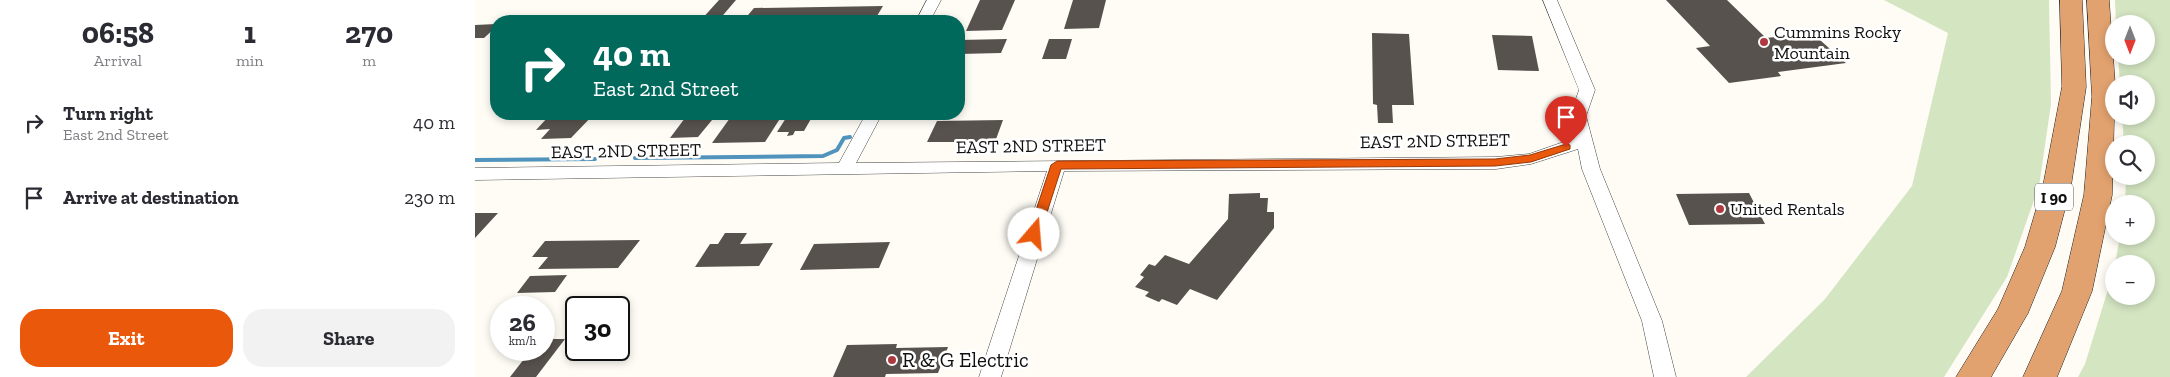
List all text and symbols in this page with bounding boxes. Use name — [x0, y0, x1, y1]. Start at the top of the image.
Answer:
text: 06:58 — [82, 15, 154, 51]
text: 1 — [244, 15, 256, 51]
text: 270 — [345, 15, 393, 51]
north arrow — [2105, 15, 2155, 65]
map controls — [2105, 15, 2155, 305]
place label: Cummins Rocky Mountain — [1774, 21, 1902, 64]
text: 40 m — [593, 33, 670, 75]
icon: right — [510, 35, 575, 100]
marker: Cummins Rocky Mountain — [1758, 36, 1770, 48]
text: Arrival — [94, 51, 142, 70]
text: min — [236, 51, 263, 70]
text: m — [362, 51, 376, 70]
text: East 2nd Street — [593, 75, 738, 102]
button: sound — [2105, 75, 2155, 125]
pin — [1545, 96, 1587, 147]
text: Turn right — [63, 102, 153, 125]
icon: arrive — [1552, 103, 1580, 131]
icon: right — [20, 109, 48, 137]
text: 40 m — [413, 111, 455, 134]
text: East 2nd Street — [63, 125, 169, 144]
street label: EAST 2ND STREET — [1360, 129, 1510, 153]
street label: EAST 2ND STREET — [956, 134, 1106, 158]
button: search — [2105, 135, 2155, 185]
street label: EAST 2ND STREET — [551, 139, 701, 163]
road number: I 90 — [2035, 183, 2073, 210]
icon: arrive — [20, 184, 48, 212]
text: Arrive at destination — [63, 186, 239, 209]
text: 230 m — [404, 186, 455, 209]
button: + — [2105, 195, 2155, 245]
place label: United Rentals — [1730, 198, 1845, 220]
marker: United Rentals — [1714, 203, 1726, 215]
position arrow — [1007, 207, 1059, 259]
button: − — [2105, 255, 2155, 305]
speed limit sign: 30 — [565, 296, 630, 361]
text: 26 — [509, 307, 536, 337]
button: Exit — [20, 309, 233, 367]
button: Share — [243, 309, 455, 367]
text: km/h — [509, 334, 536, 348]
place label: R & G Electric — [902, 347, 1029, 372]
marker: R & G Electric — [886, 354, 898, 366]

